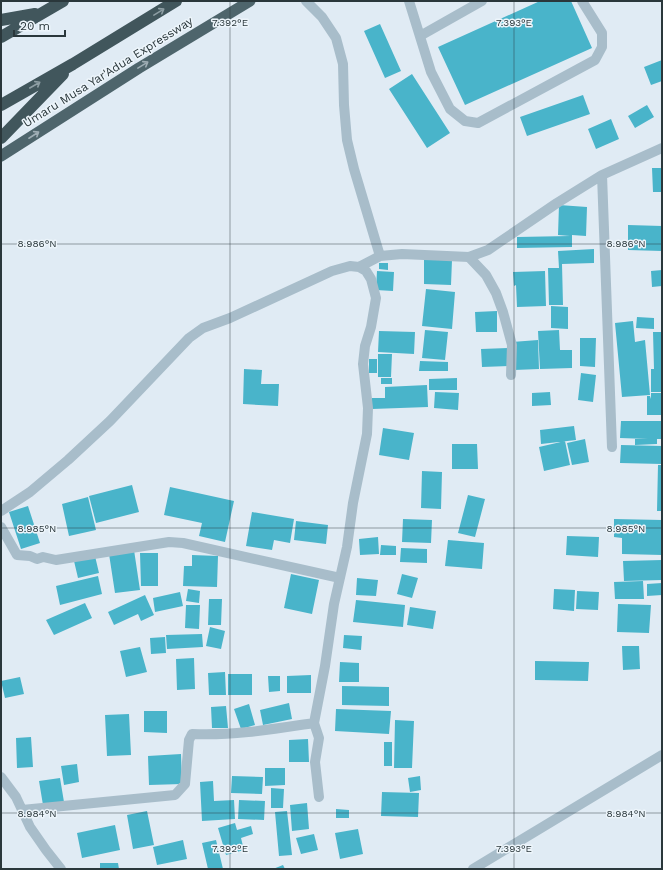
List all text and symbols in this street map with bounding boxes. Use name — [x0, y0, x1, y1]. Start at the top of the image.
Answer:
one-way arrow — [153, 7, 165, 15]
scale bar — [14, 12, 65, 38]
street label: Umaru Musa Yar'Adua Expressway — [21, 13, 196, 130]
text: 7.392°E — [212, 17, 248, 28]
text: 7.393°E — [496, 17, 532, 28]
text: 20 m — [20, 19, 50, 33]
one-way arrow — [137, 60, 149, 68]
one-way arrow — [29, 81, 41, 89]
one-way arrow — [28, 131, 39, 139]
text: 8.986°N — [17, 238, 57, 249]
text: 8.986°N — [606, 238, 646, 249]
text: 8.985°N — [18, 523, 56, 534]
text: 8.985°N — [607, 523, 645, 534]
text: 8.984°N — [17, 808, 57, 819]
text: 8.984°N — [606, 808, 646, 819]
text: 7.392°E — [212, 843, 248, 854]
text: 7.393°E — [496, 843, 532, 854]

